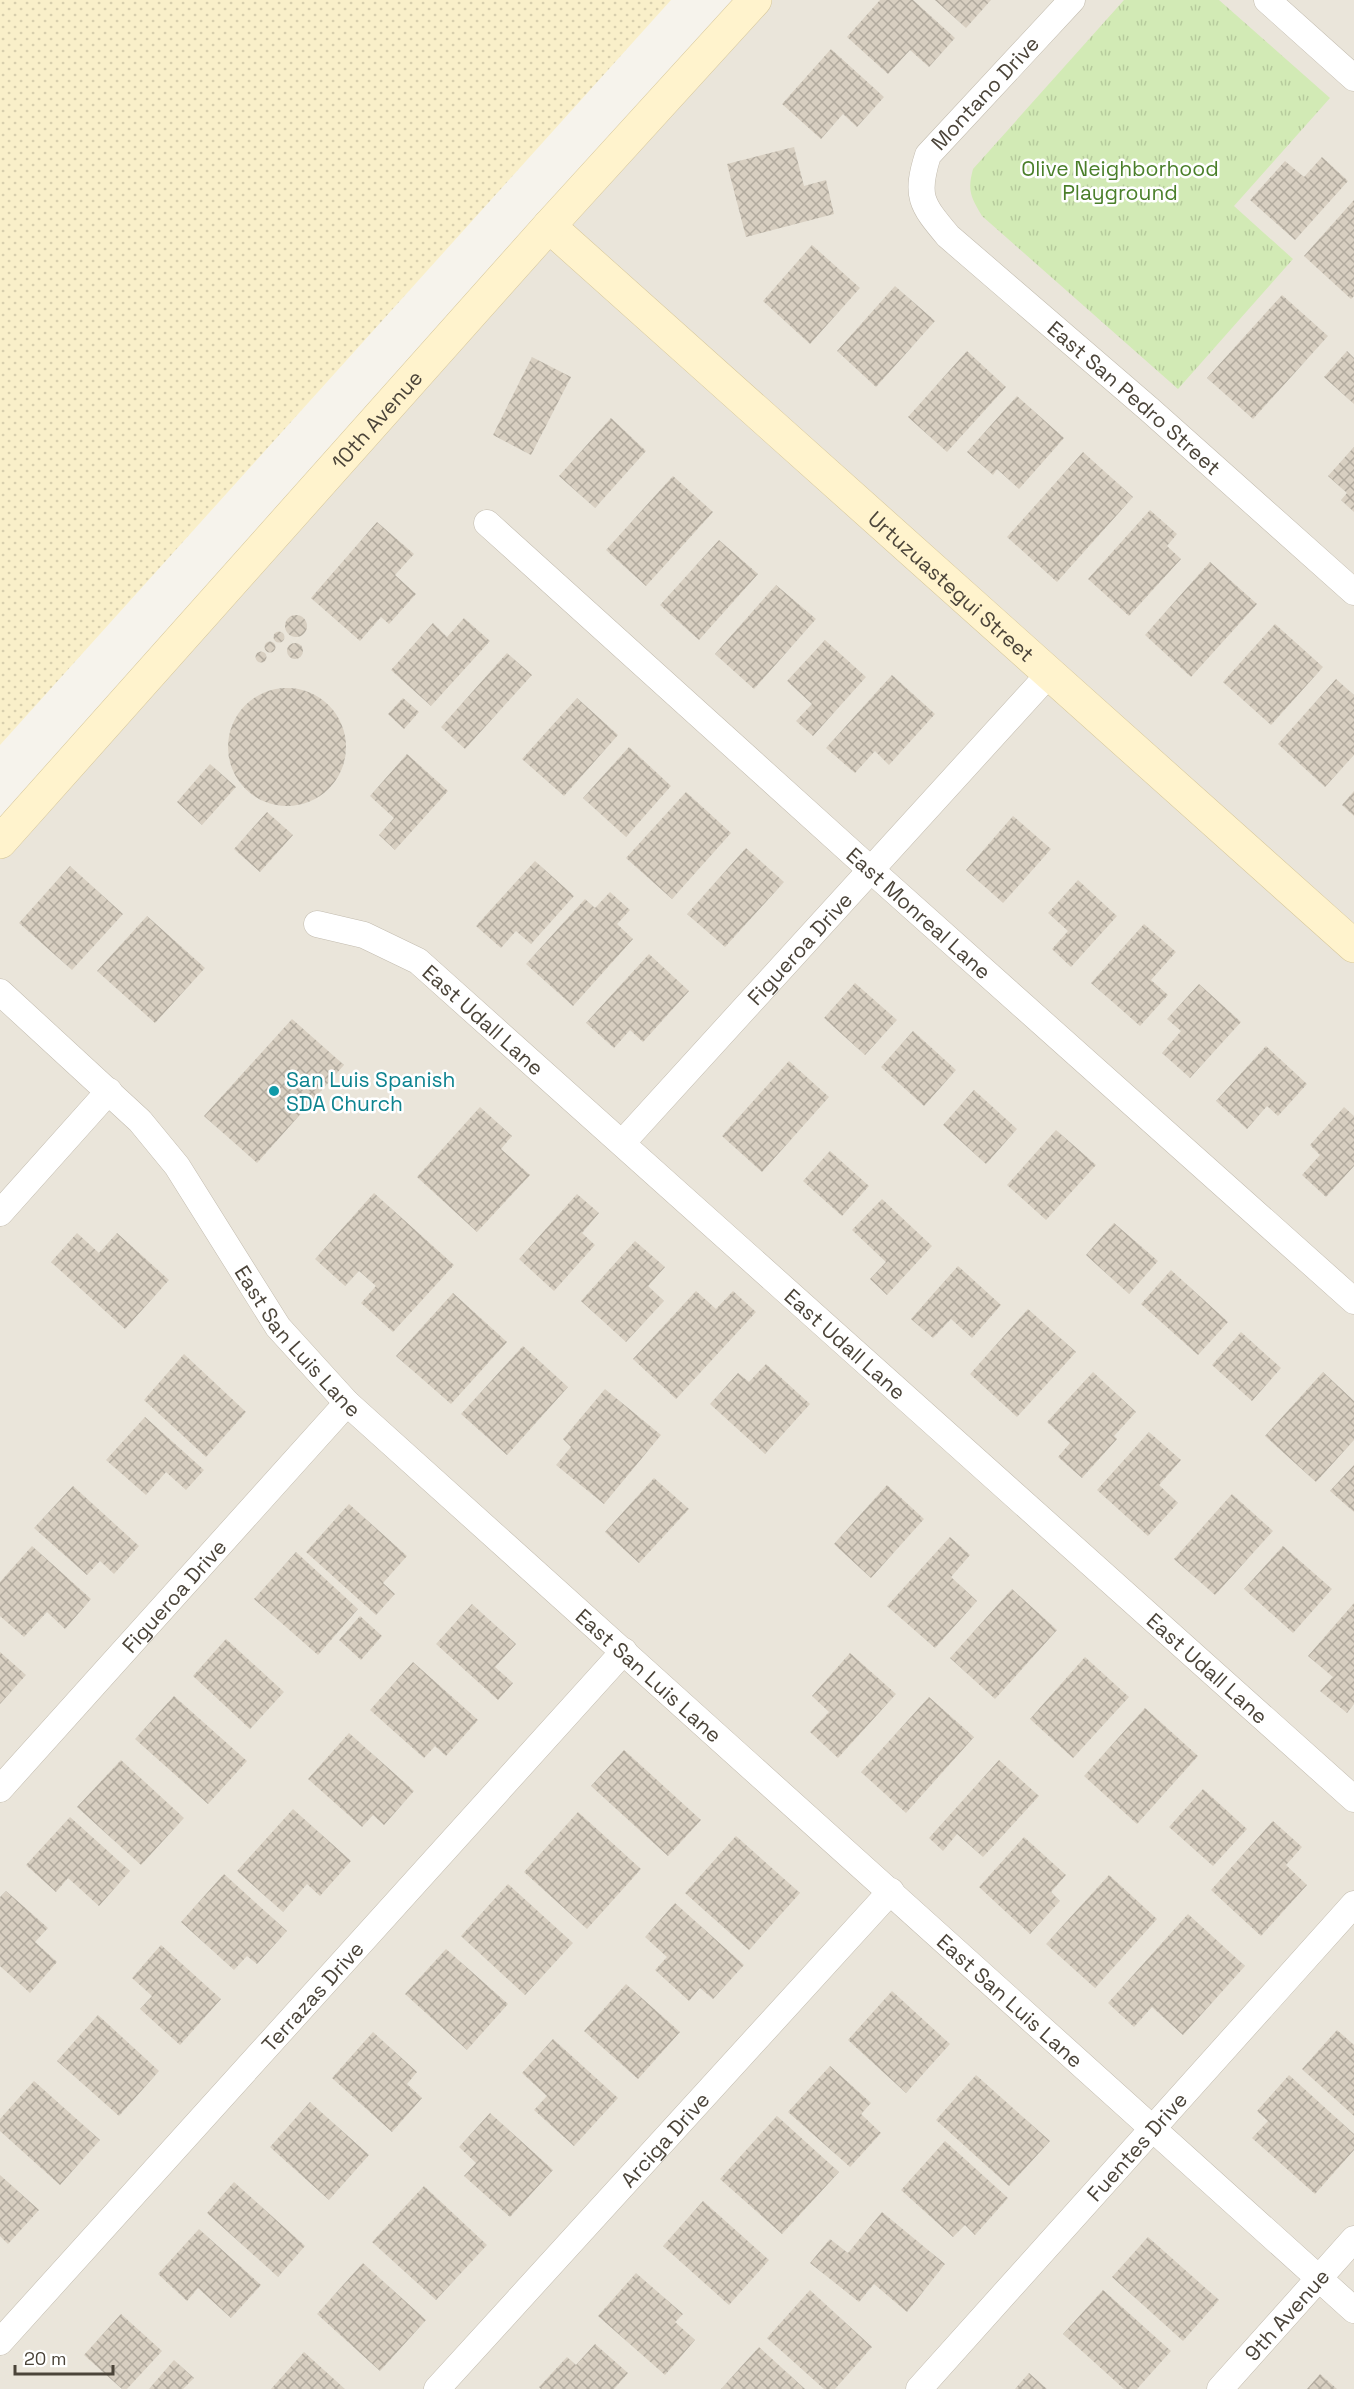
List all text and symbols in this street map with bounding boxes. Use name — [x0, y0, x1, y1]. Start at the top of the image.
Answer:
street label: Montano Drive — [925, 30, 1045, 156]
park label: Olive Neighborhood Playground — [1021, 155, 1219, 206]
street label: East San Pedro Street — [1042, 314, 1227, 480]
street label: 10th Avenue — [325, 364, 428, 475]
street label: Urtuzuastegui Street — [863, 505, 1040, 667]
street label: East Monreal Lane — [841, 841, 997, 985]
street label: Figueroa Drive — [741, 886, 858, 1010]
street label: East Udall Lane — [417, 958, 550, 1081]
place label: San Luis Spanish SDA Church — [286, 1066, 455, 1117]
marker: San Luis Spanish SDA Church — [267, 1084, 281, 1098]
street label: East San Luis Lane — [229, 1260, 367, 1423]
street label: East Udall Lane — [779, 1282, 912, 1405]
street label: Figueroa Drive — [116, 1533, 232, 1658]
street label: East San Luis Lane — [570, 1602, 728, 1748]
street label: East Udall Lane — [1141, 1607, 1274, 1729]
street label: East San Luis Lane — [932, 1928, 1089, 2073]
street label: Terrazas Drive — [255, 1935, 369, 2057]
street label: Arciga Drive — [614, 2086, 715, 2193]
street label: Fuentes Drive — [1081, 2086, 1193, 2207]
street label: 9th Avenue — [1238, 2263, 1335, 2366]
scale bar — [15, 2338, 112, 2376]
text: 20 m — [24, 2347, 67, 2370]

